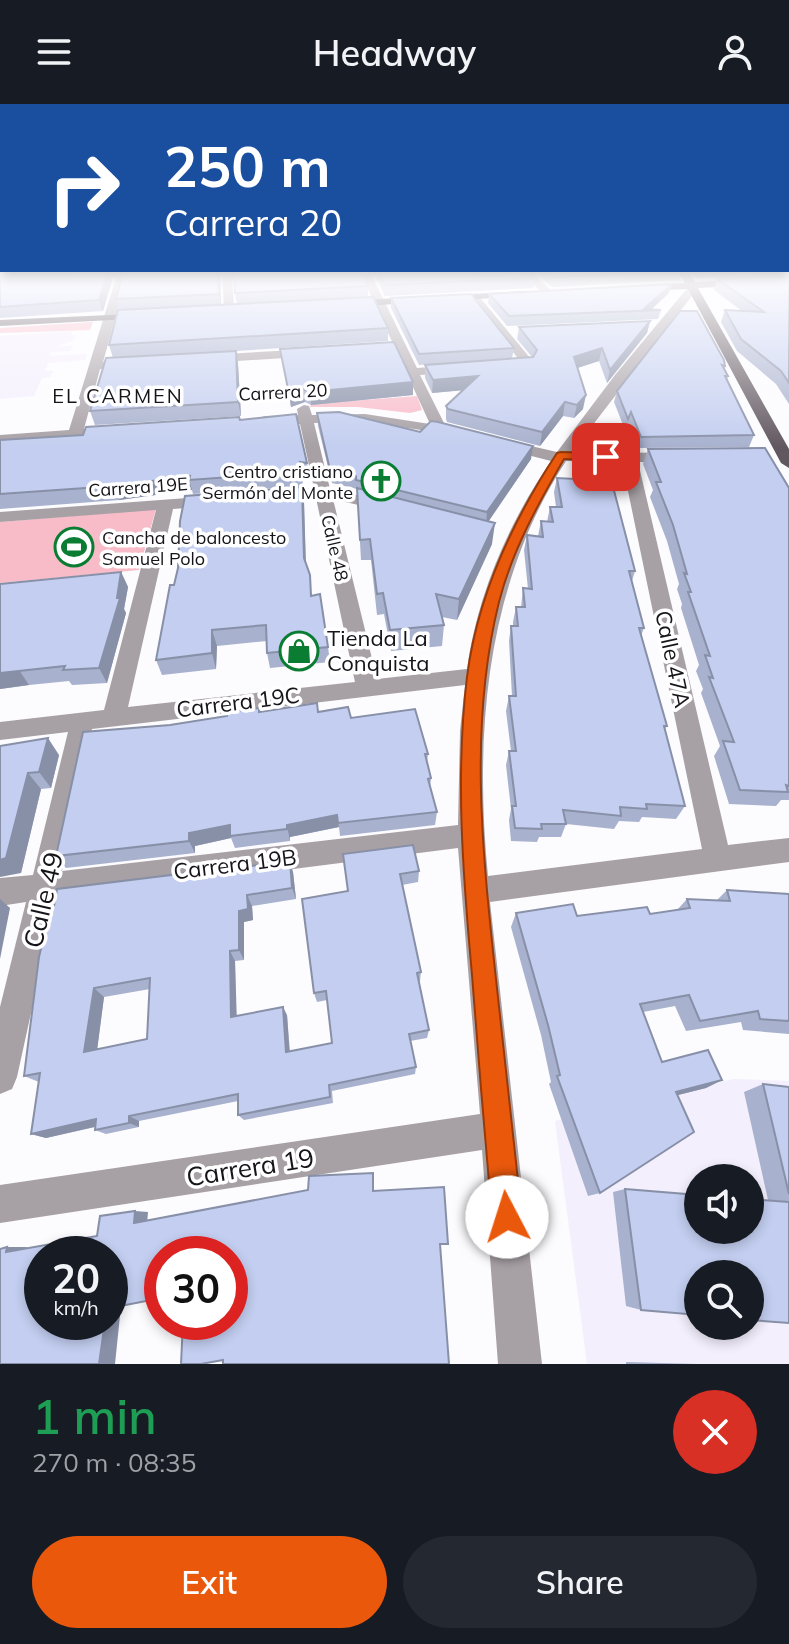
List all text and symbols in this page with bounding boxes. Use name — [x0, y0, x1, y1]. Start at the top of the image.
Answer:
icon: menu — [32, 30, 76, 74]
text: Headway — [313, 30, 476, 75]
icon: person — [713, 30, 757, 74]
text: 250 m — [164, 131, 331, 201]
icon: right — [32, 136, 136, 240]
text: Carrera 20 — [164, 200, 342, 245]
street label: Carrera 20 — [238, 378, 328, 406]
district label: EL CARMEN — [52, 383, 184, 408]
pin — [572, 423, 640, 491]
icon: arrive — [584, 435, 628, 479]
place label: Centro cristiano Sermón del Monte — [202, 460, 353, 504]
church icon: Centro cristiano Sermón del Monte — [360, 460, 402, 502]
street label: Carrera 19E — [87, 472, 189, 502]
street label: Calle 48 — [316, 513, 354, 583]
sports icon: Cancha de baloncesto Samuel Polo — [53, 526, 95, 568]
place label: Cancha de baloncesto Samuel Polo — [102, 526, 286, 570]
street label: Calle 47A — [649, 608, 697, 710]
place label: Tienda La Conquista — [327, 624, 430, 677]
shop icon: Tienda La Conquista — [278, 630, 320, 672]
street label: Carrera 19C — [175, 681, 301, 723]
street label: Carrera 19B — [172, 843, 298, 885]
street label: Calle 49 — [16, 849, 70, 951]
street label: Carrera 19 — [184, 1141, 316, 1193]
map controls — [684, 1164, 764, 1340]
button: sound — [684, 1164, 764, 1244]
position arrow — [465, 1175, 549, 1259]
speed limit sign: 30 — [144, 1236, 248, 1340]
text: 20 — [52, 1253, 100, 1303]
button: search — [684, 1260, 764, 1340]
text: km/h — [53, 1295, 99, 1320]
text: 1 min — [32, 1386, 157, 1446]
button: close — [673, 1390, 757, 1474]
text: 270 m · 08:35 — [32, 1446, 196, 1479]
button: Exit — [32, 1536, 387, 1628]
button: Share — [403, 1536, 757, 1628]

